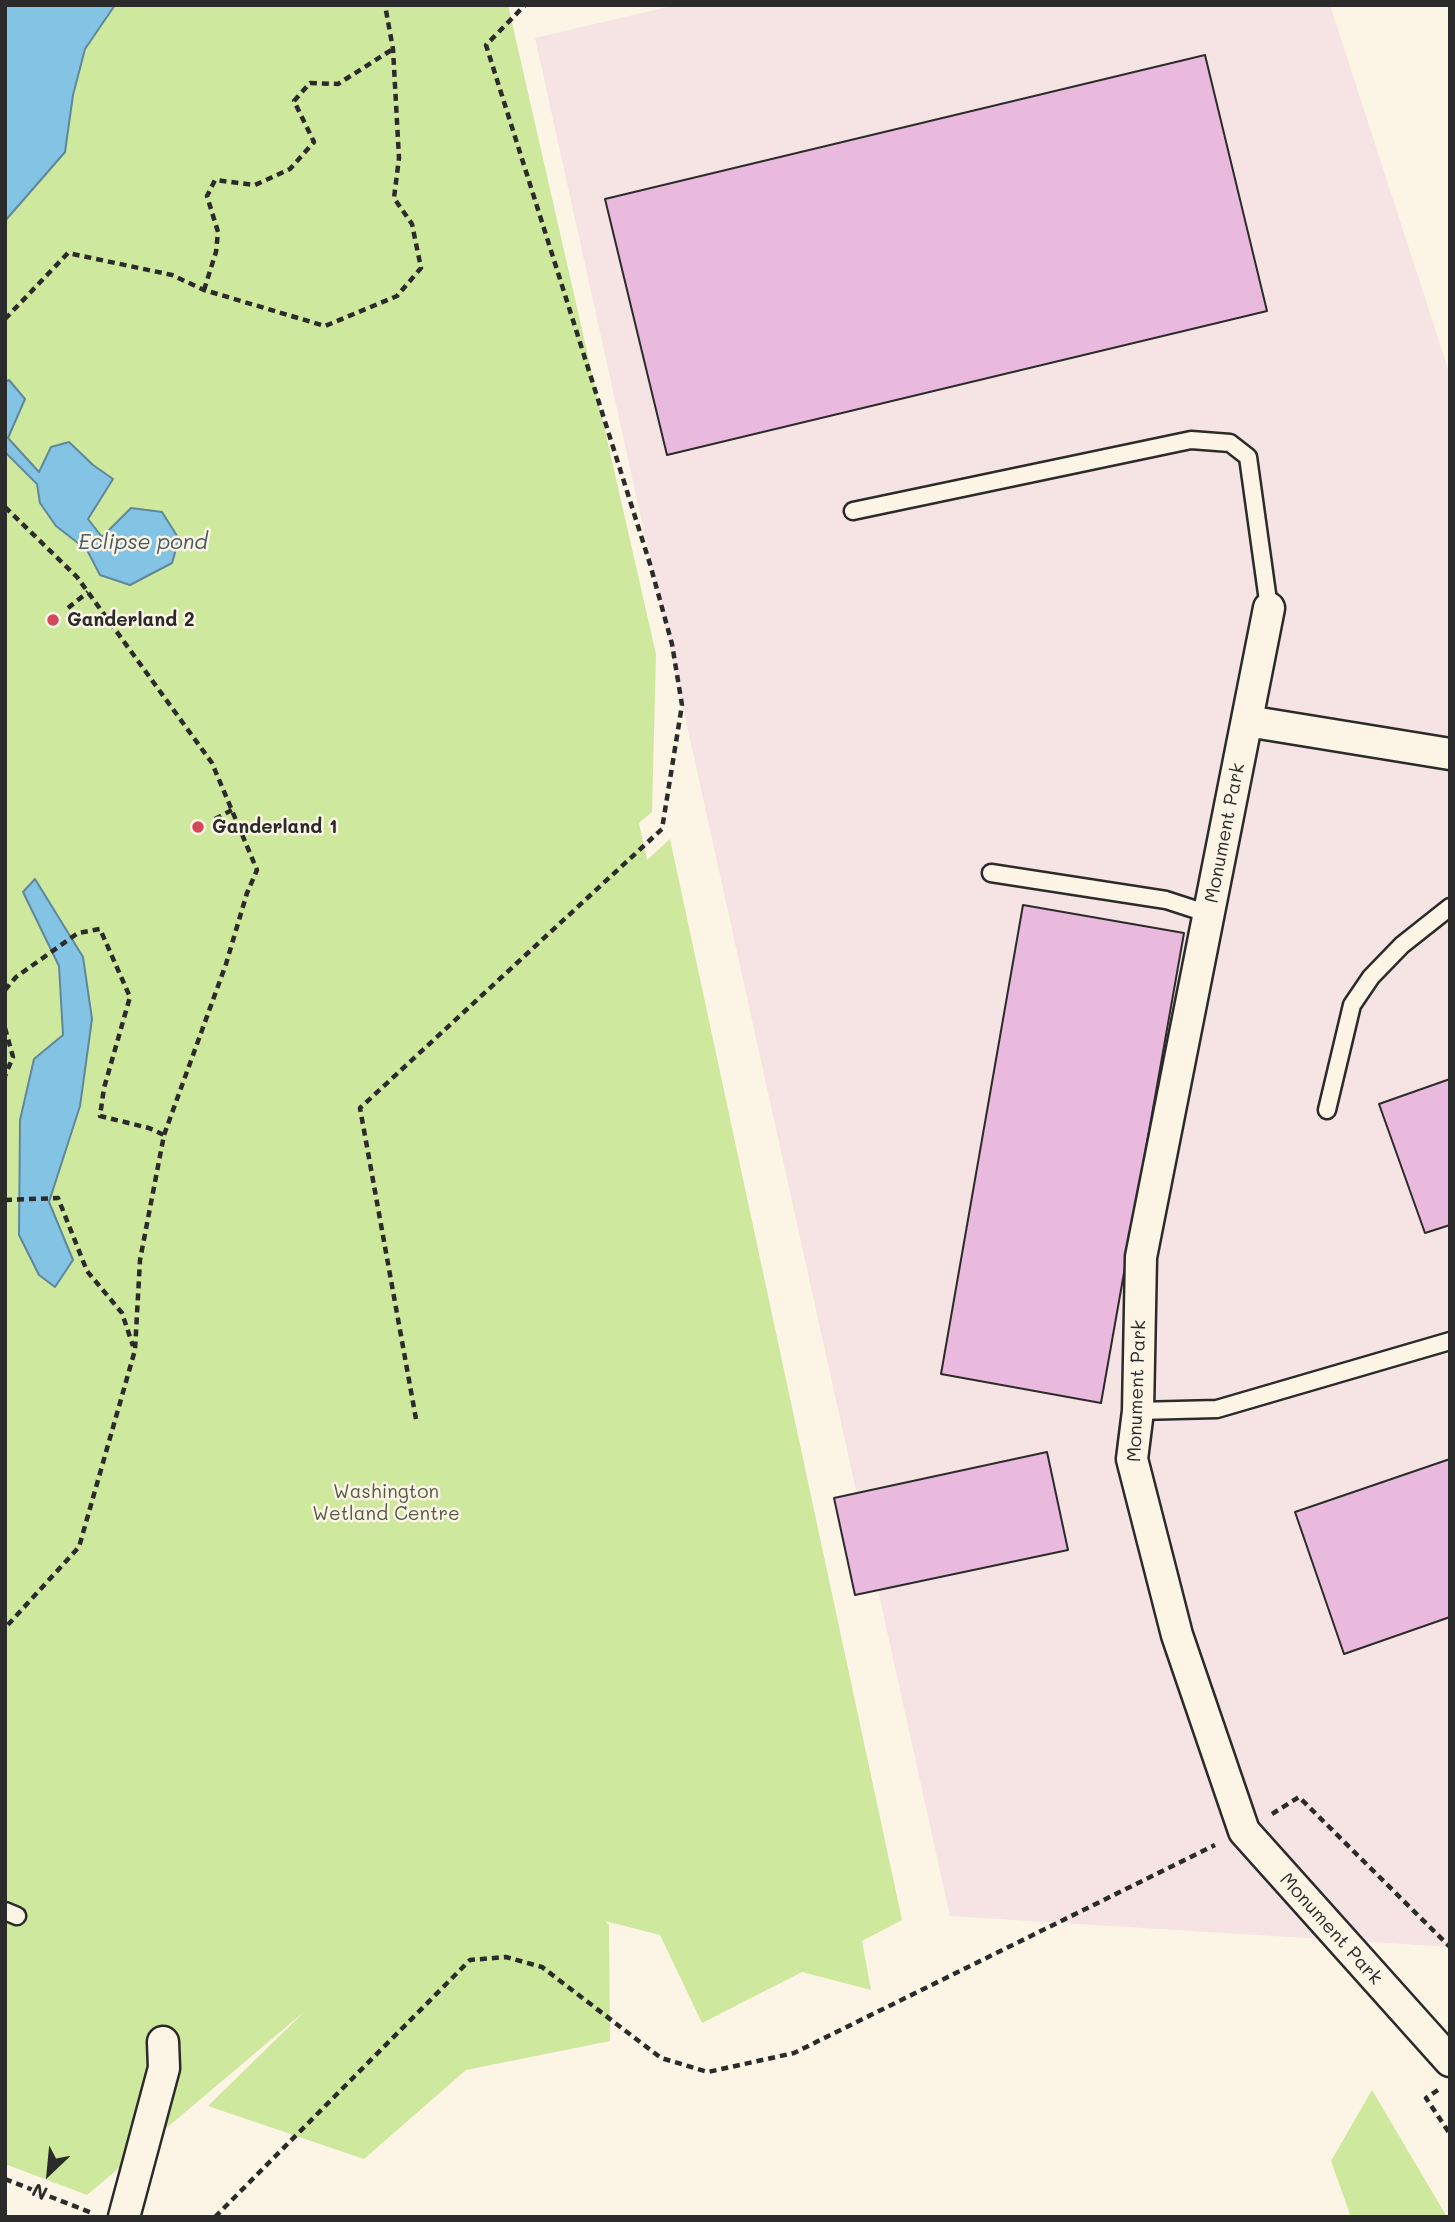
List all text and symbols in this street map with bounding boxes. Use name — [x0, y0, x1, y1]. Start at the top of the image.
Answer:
water label: Eclipse pond — [78, 530, 208, 556]
place label: Ganderland 2 — [67, 609, 195, 631]
marker: Ganderland 2 — [45, 612, 61, 628]
street label: Monument Park — [1200, 761, 1250, 905]
place label: Ganderland 1 — [212, 816, 337, 838]
marker: Ganderland 1 — [190, 819, 206, 835]
street label: Monument Park — [1123, 1320, 1151, 1462]
park label: Washington Wetland Centre — [312, 1481, 460, 1525]
street label: Monument Park — [1275, 1869, 1387, 1989]
north arrow — [14, 2138, 84, 2208]
text: N — [28, 2178, 52, 2207]

